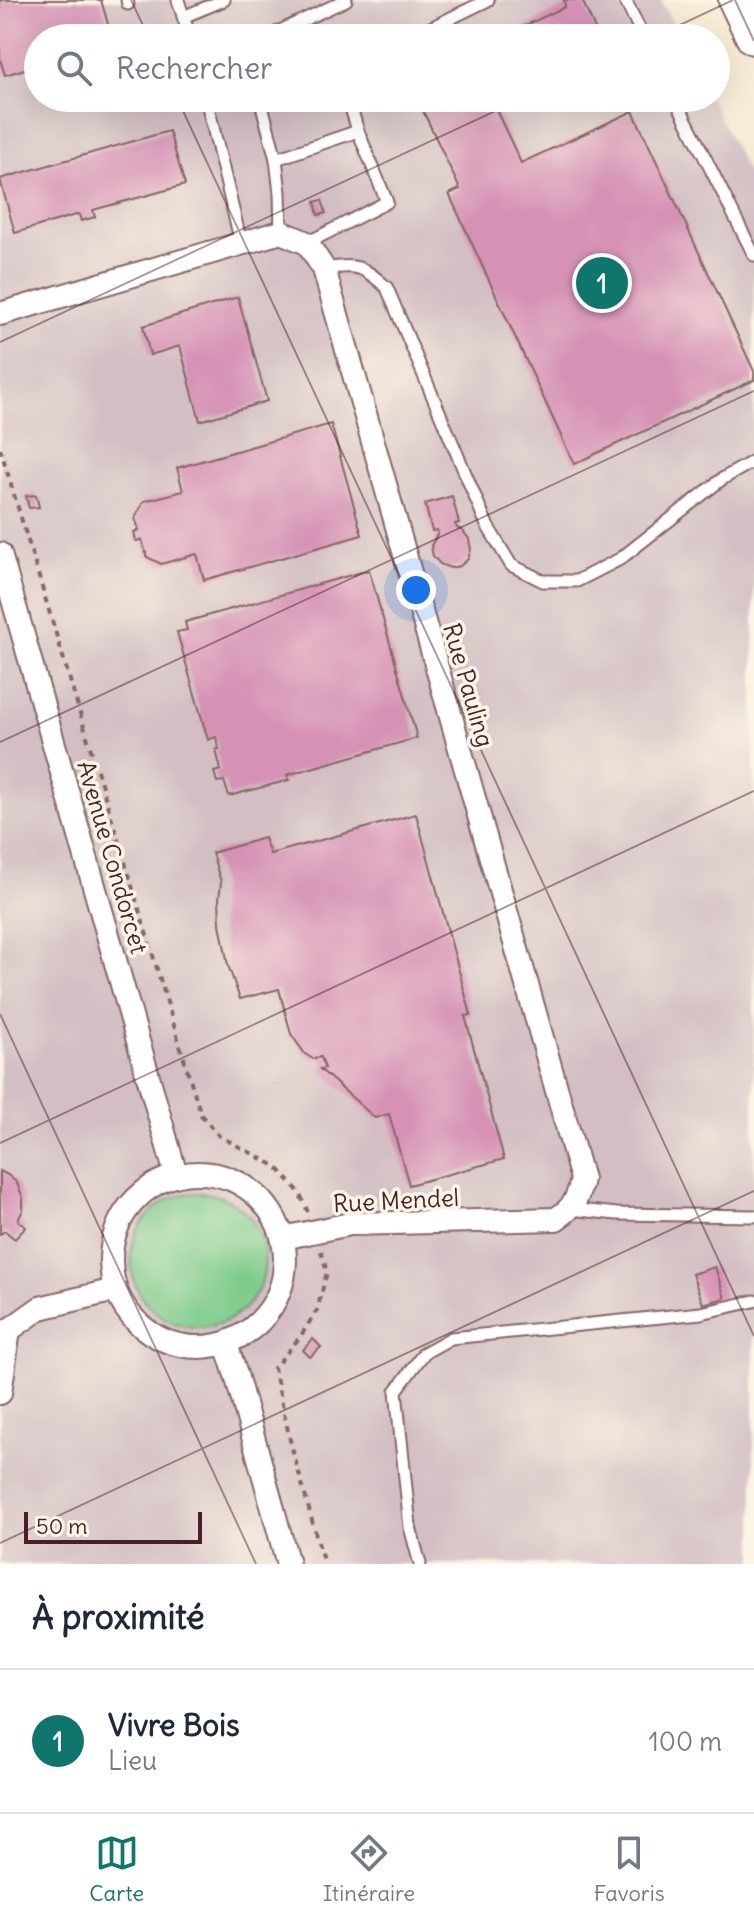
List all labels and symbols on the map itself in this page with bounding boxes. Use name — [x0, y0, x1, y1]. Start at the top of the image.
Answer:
pin: 1 — [576, 253, 628, 313]
your location — [396, 570, 436, 610]
street label: Rue Pauling — [437, 620, 501, 750]
street label: Avenue Condorcet — [71, 757, 155, 957]
street label: Rue Mendel — [332, 1182, 460, 1218]
scale bar — [24, 1508, 202, 1544]

